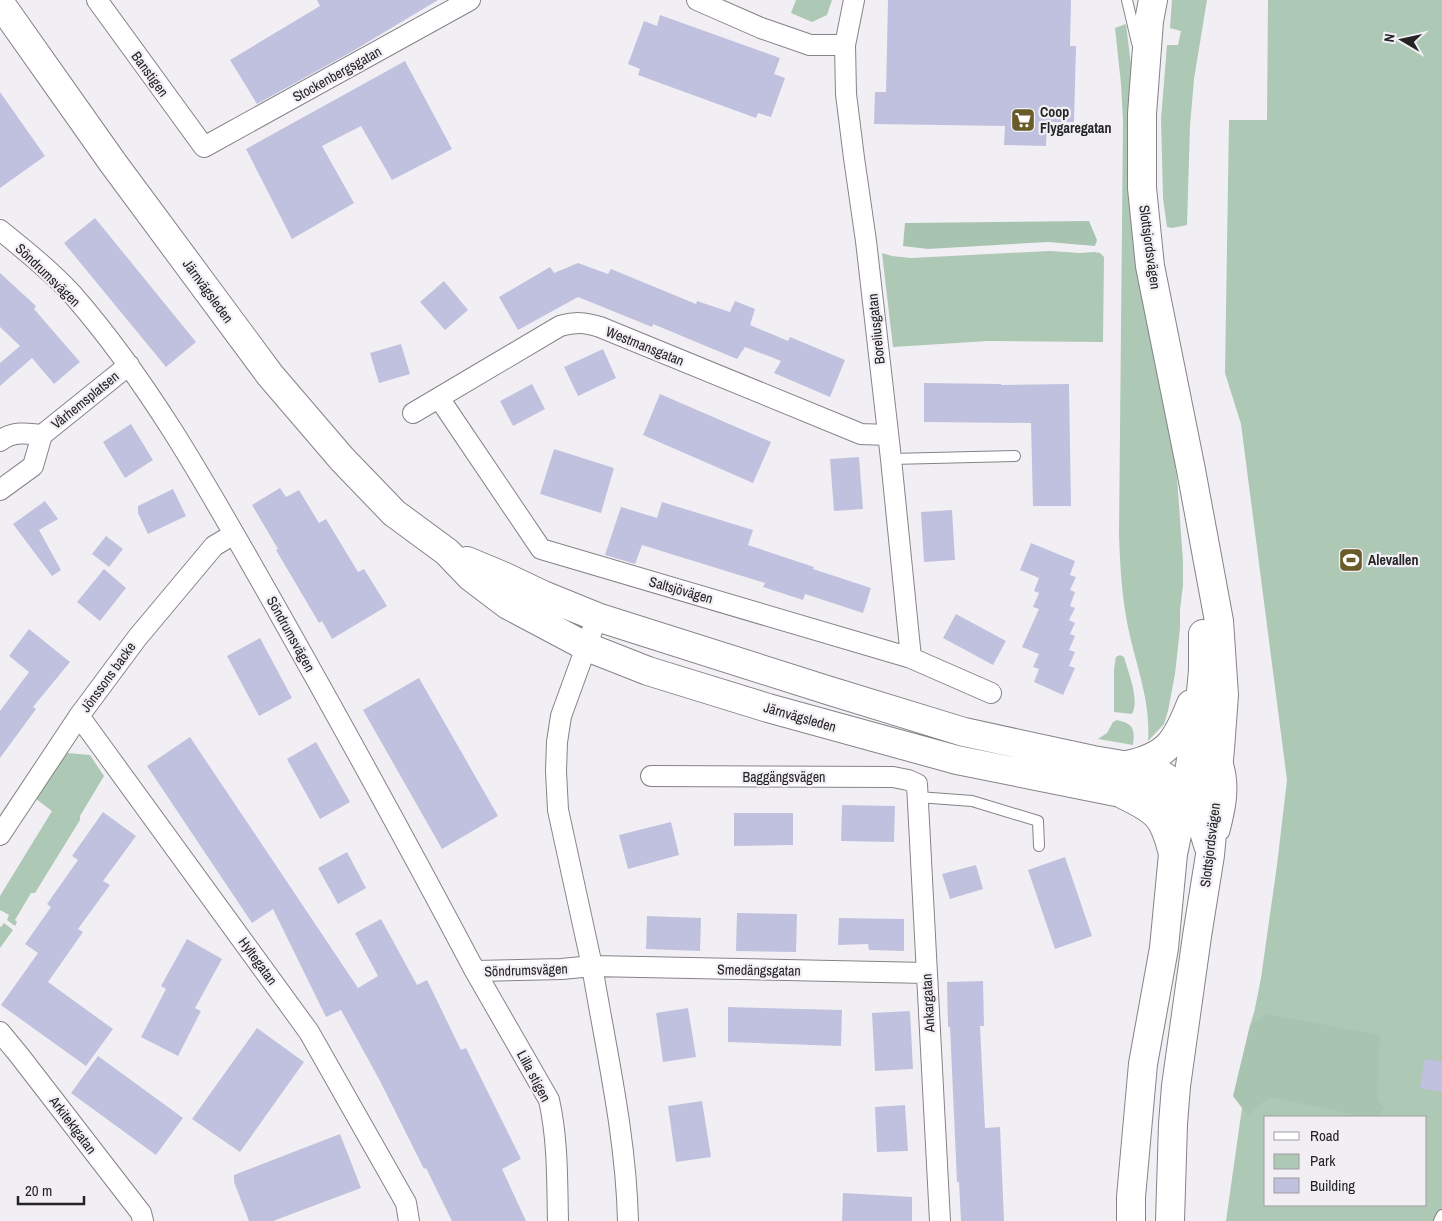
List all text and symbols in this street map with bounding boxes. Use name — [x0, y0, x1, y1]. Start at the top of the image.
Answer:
north arrow — [1377, 15, 1427, 65]
text: N — [1380, 32, 1399, 43]
street label: Stockenbergsgatan — [289, 42, 385, 106]
street label: Banstigen — [128, 48, 172, 100]
place label: Coop Flygaregatan — [1040, 103, 1111, 137]
supermarket icon: Coop Flygaregatan — [1010, 107, 1036, 133]
street label: Slottsjordsvägen — [1135, 204, 1165, 290]
street label: Söndrumsvägen — [12, 239, 84, 311]
street label: Järnvägsleden — [179, 256, 237, 326]
street label: Boreliusgatan — [863, 293, 889, 365]
street label: Westmansgatan — [603, 322, 687, 370]
street label: Vårhemsplatsen — [47, 367, 123, 433]
sports icon: Alevallen — [1338, 547, 1364, 573]
place label: Alevallen — [1368, 551, 1418, 569]
street label: Saltsjövägen — [647, 572, 715, 608]
street label: Söndrumsvägen — [263, 593, 319, 675]
street label: Jönssons backe — [77, 638, 139, 716]
street label: Järnvägsleden — [762, 698, 838, 736]
street label: Baggängsvägen — [743, 768, 825, 786]
street label: Slottsjordsvägen — [1196, 802, 1224, 888]
street label: Hyltegatan — [235, 934, 281, 988]
street label: Söndrumsvägen — [484, 960, 568, 980]
street label: Smedängsgatan — [717, 960, 801, 980]
street label: Ankargatan — [917, 973, 939, 1034]
street label: Lilla stigen — [513, 1047, 555, 1105]
street label: Arkitektgatan — [45, 1092, 101, 1157]
legend — [1264, 1116, 1427, 1206]
text: Road — [1310, 1125, 1339, 1146]
text: Park — [1310, 1150, 1336, 1171]
scale bar — [18, 1174, 84, 1206]
text: Building — [1310, 1175, 1355, 1196]
text: 20 m — [25, 1180, 52, 1201]

